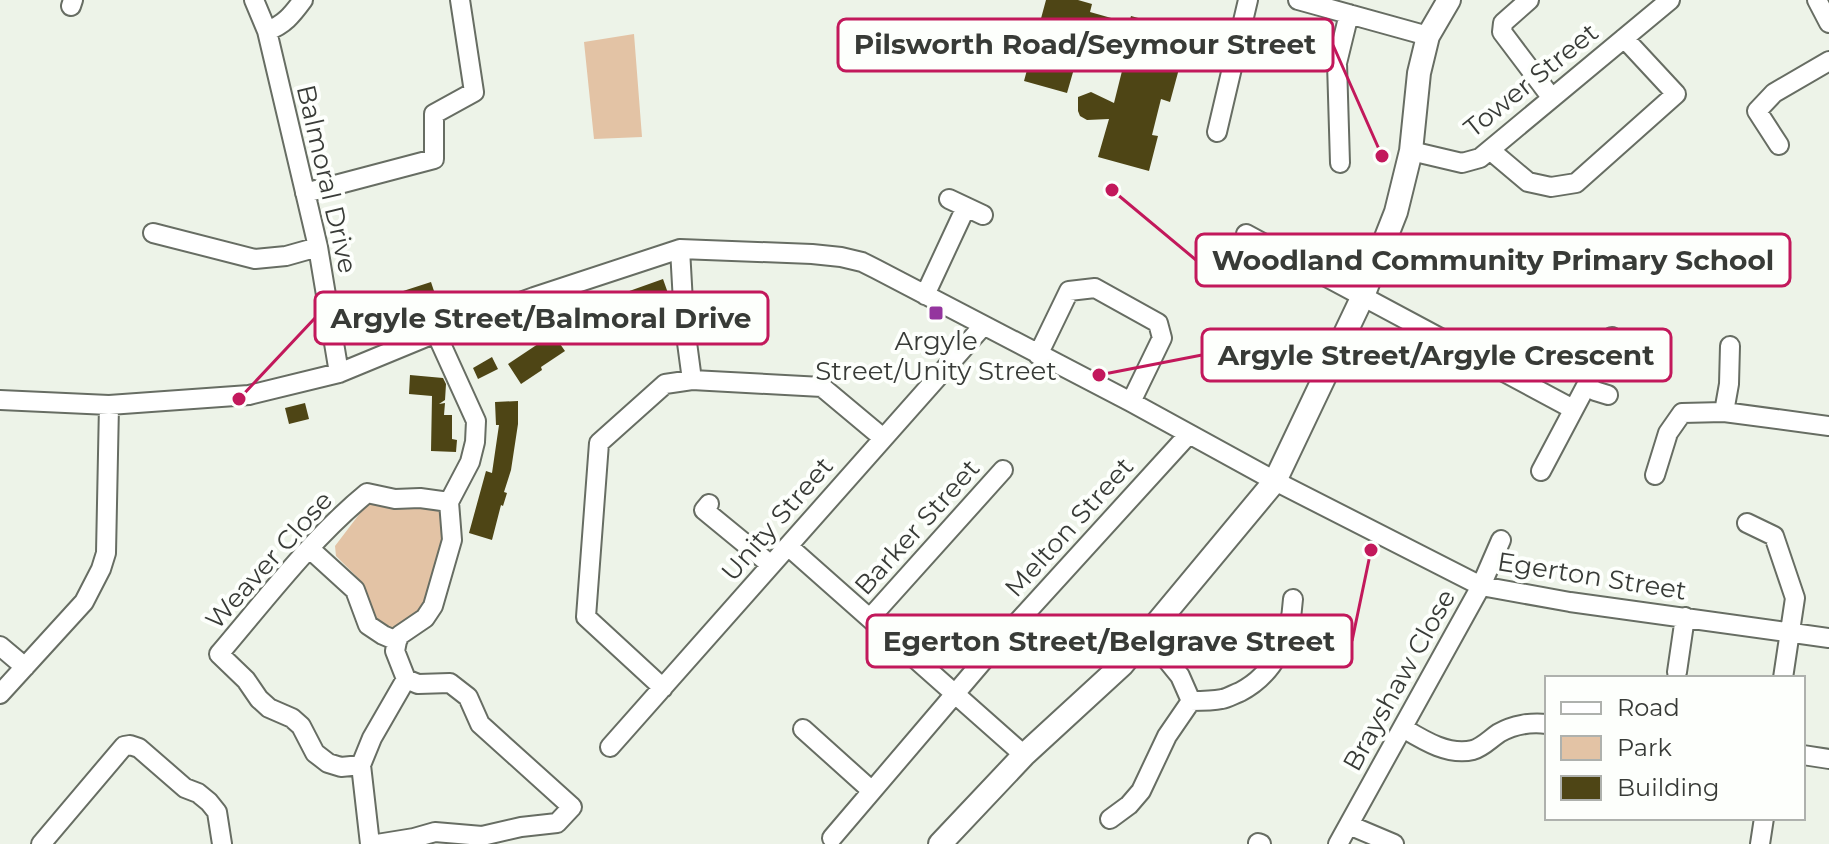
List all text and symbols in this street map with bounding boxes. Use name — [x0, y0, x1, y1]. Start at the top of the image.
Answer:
street label: Tower Street — [1457, 16, 1605, 144]
callout: Pilsworth Road/Seymour Street — [838, 19, 1333, 71]
text: Pilsworth Road/Seymour Street — [854, 27, 1316, 61]
street label: Balmoral Drive — [290, 82, 364, 276]
callout: Woodland Community Primary School — [1196, 234, 1790, 286]
text: Woodland Community Primary School — [1212, 243, 1774, 277]
callout: Argyle Street/Balmoral Drive — [315, 292, 768, 344]
text: Argyle Street/Balmoral Drive — [329, 301, 752, 335]
marker: Argyle Street/Unity Street — [927, 304, 945, 322]
place label: Argyle Street/Unity Street — [815, 325, 1057, 387]
callout: Argyle Street/Argyle Crescent — [1202, 329, 1671, 381]
text: Argyle Street/Argyle Crescent — [1217, 338, 1654, 372]
street label: Unity Street — [714, 450, 840, 588]
street label: Melton Street — [998, 451, 1140, 603]
street label: Barker Street — [848, 452, 986, 602]
street label: Weaver Close — [199, 484, 339, 636]
street label: Egerton Street — [1495, 545, 1689, 607]
street label: Brayshaw Close — [1336, 584, 1462, 776]
callout: Egerton Street/Belgrave Street — [867, 615, 1352, 667]
text: Egerton Street/Belgrave Street — [883, 624, 1335, 658]
legend — [1545, 676, 1805, 820]
text: Road — [1617, 693, 1680, 722]
text: Park — [1617, 733, 1672, 762]
text: Building — [1617, 773, 1720, 802]

